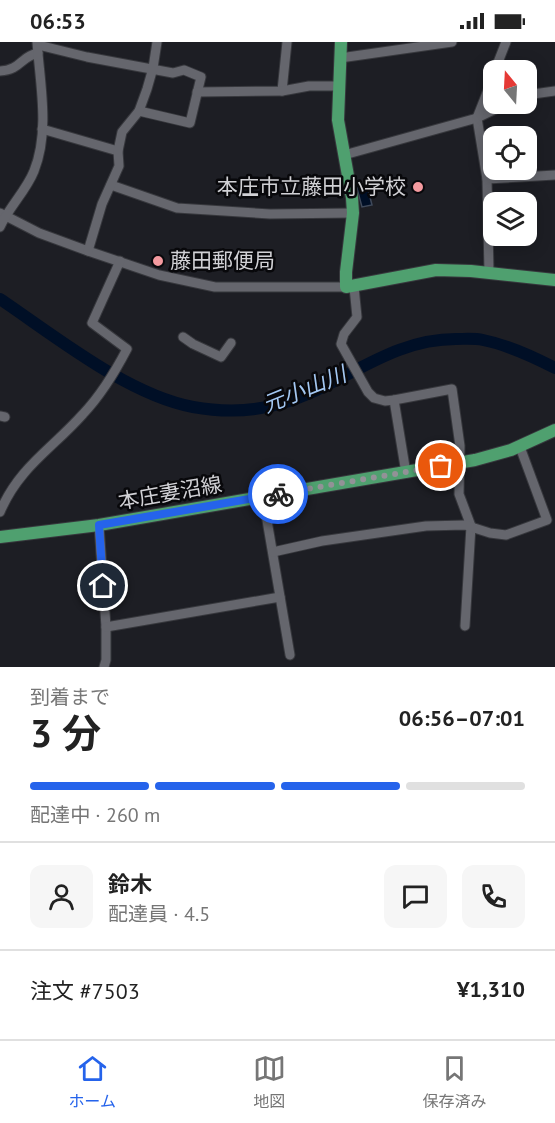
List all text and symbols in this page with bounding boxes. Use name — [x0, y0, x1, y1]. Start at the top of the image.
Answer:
text: 06:53 — [30, 7, 86, 35]
north arrow — [483, 60, 537, 114]
map controls — [483, 60, 537, 246]
button: locate — [483, 126, 537, 180]
place label: 本庄市立藤田小学校 — [217, 173, 406, 200]
marker: 本庄市立藤田小学校 — [411, 180, 425, 194]
button: layers — [483, 192, 537, 246]
place label: 藤田郵便局 — [170, 247, 275, 274]
marker: 藤田郵便局 — [151, 254, 165, 268]
water label: 元小山川 — [258, 359, 352, 418]
pin — [415, 440, 466, 491]
icon: bag — [424, 449, 457, 482]
courier — [248, 464, 308, 524]
street label: 本庄妻沼線 — [116, 470, 224, 515]
icon: bike — [262, 478, 295, 511]
pin — [77, 560, 128, 611]
icon: home — [86, 569, 119, 602]
text: 到着まで — [30, 684, 110, 710]
text: 06:56–07:01 — [399, 704, 525, 732]
text: 3 分 — [30, 707, 101, 758]
text: 配達中 · 260 m — [30, 802, 160, 828]
button: person — [30, 865, 93, 928]
button: chat — [384, 865, 447, 928]
button: phone — [462, 865, 525, 928]
text: 鈴木 — [108, 870, 152, 898]
text: 配達員 · 4.5 — [108, 901, 210, 927]
text: ¥1,310 — [457, 975, 525, 1003]
text: 注文 #7503 — [30, 977, 140, 1005]
tab: ホーム — [68, 1052, 116, 1112]
tab: 地図 — [253, 1052, 286, 1112]
tab: 保存済み — [423, 1052, 487, 1112]

